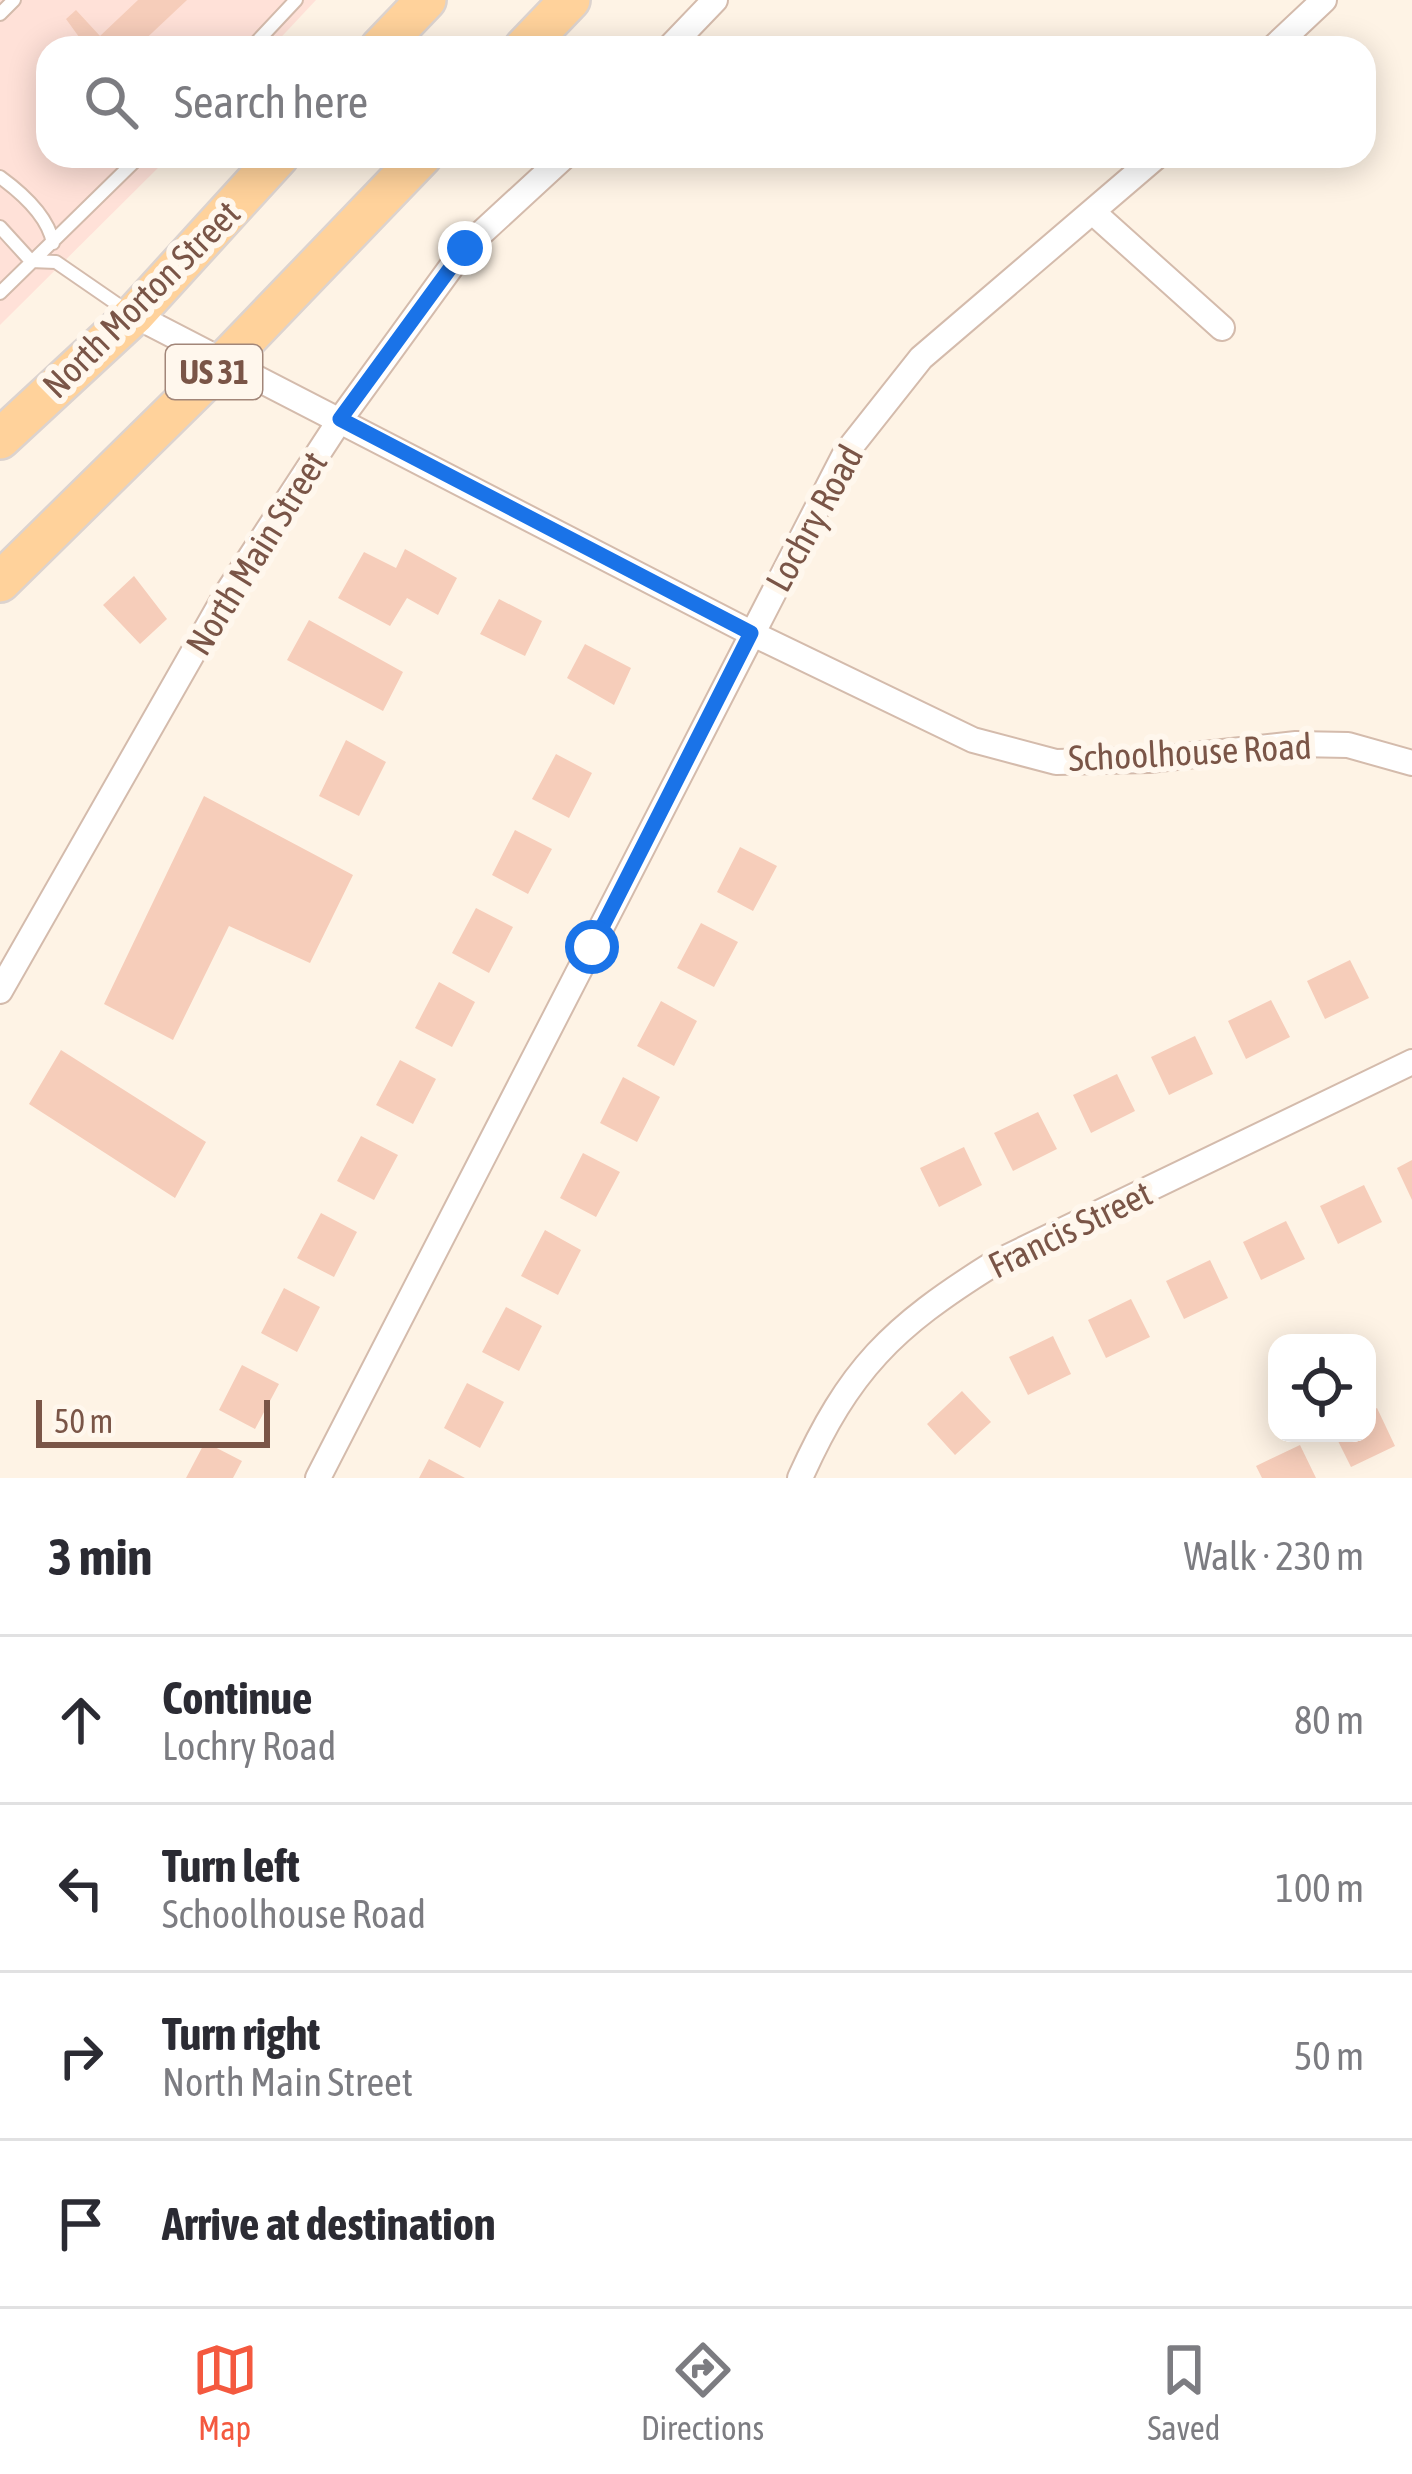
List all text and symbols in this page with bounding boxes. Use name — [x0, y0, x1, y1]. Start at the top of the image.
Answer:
search box — [36, 36, 1376, 168]
icon: search — [78, 69, 144, 135]
text: Search here — [174, 76, 368, 128]
street label: North Morton Street — [34, 192, 248, 406]
route end — [438, 221, 492, 275]
road number: US 31 — [166, 345, 262, 399]
street label: Lochry Road — [757, 438, 871, 598]
street label: North Main Street — [177, 444, 335, 662]
street label: Schoolhouse Road — [1067, 725, 1313, 779]
route start — [565, 920, 619, 974]
street label: Francis Street — [982, 1172, 1158, 1286]
map controls — [1268, 1334, 1376, 1442]
button: locate — [1268, 1334, 1376, 1442]
scale bar — [36, 1394, 270, 1447]
text: 50 m — [54, 1402, 113, 1440]
text: 3 min — [48, 1527, 152, 1586]
text: Walk · 230 m — [1184, 1534, 1364, 1578]
text: Continue — [162, 1672, 313, 1724]
icon: ahead — [48, 1687, 114, 1753]
text: 80 m — [1294, 1698, 1364, 1742]
text: Lochry Road — [162, 1724, 336, 1768]
text: Turn left — [162, 1840, 300, 1892]
icon: left — [48, 1855, 114, 1921]
text: 100 m — [1276, 1866, 1364, 1910]
text: Schoolhouse Road — [162, 1892, 426, 1936]
text: Turn right — [162, 2008, 320, 2060]
icon: right — [48, 2023, 114, 2089]
text: 50 m — [1294, 2034, 1364, 2078]
text: North Main Street — [162, 2060, 413, 2104]
icon: arrive — [48, 2191, 114, 2257]
text: Arrive at destination — [162, 2198, 496, 2250]
tab: Map — [192, 2337, 258, 2447]
tab: Directions — [641, 2337, 764, 2447]
tab: Saved — [1147, 2337, 1220, 2447]

